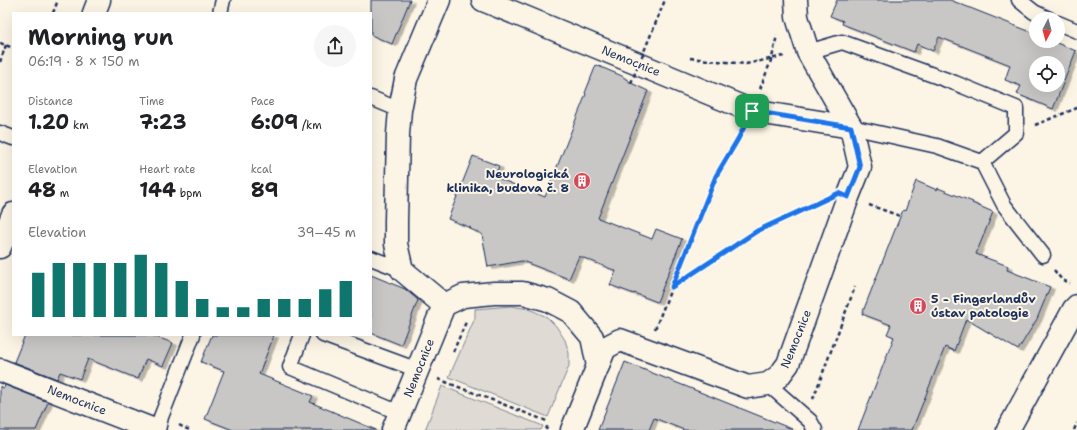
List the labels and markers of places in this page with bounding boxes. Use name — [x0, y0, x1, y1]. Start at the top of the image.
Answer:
pin — [735, 94, 769, 128]
place label: Neurologická klinika, budova č. 8 — [446, 166, 570, 196]
building icon: Neurologická klinika, budova č. 8 — [572, 171, 592, 191]
place label: 5 - Fingerlandův ústav patologie — [931, 291, 1036, 321]
building icon: 5 - Fingerlandův ústav patologie — [908, 296, 928, 316]

